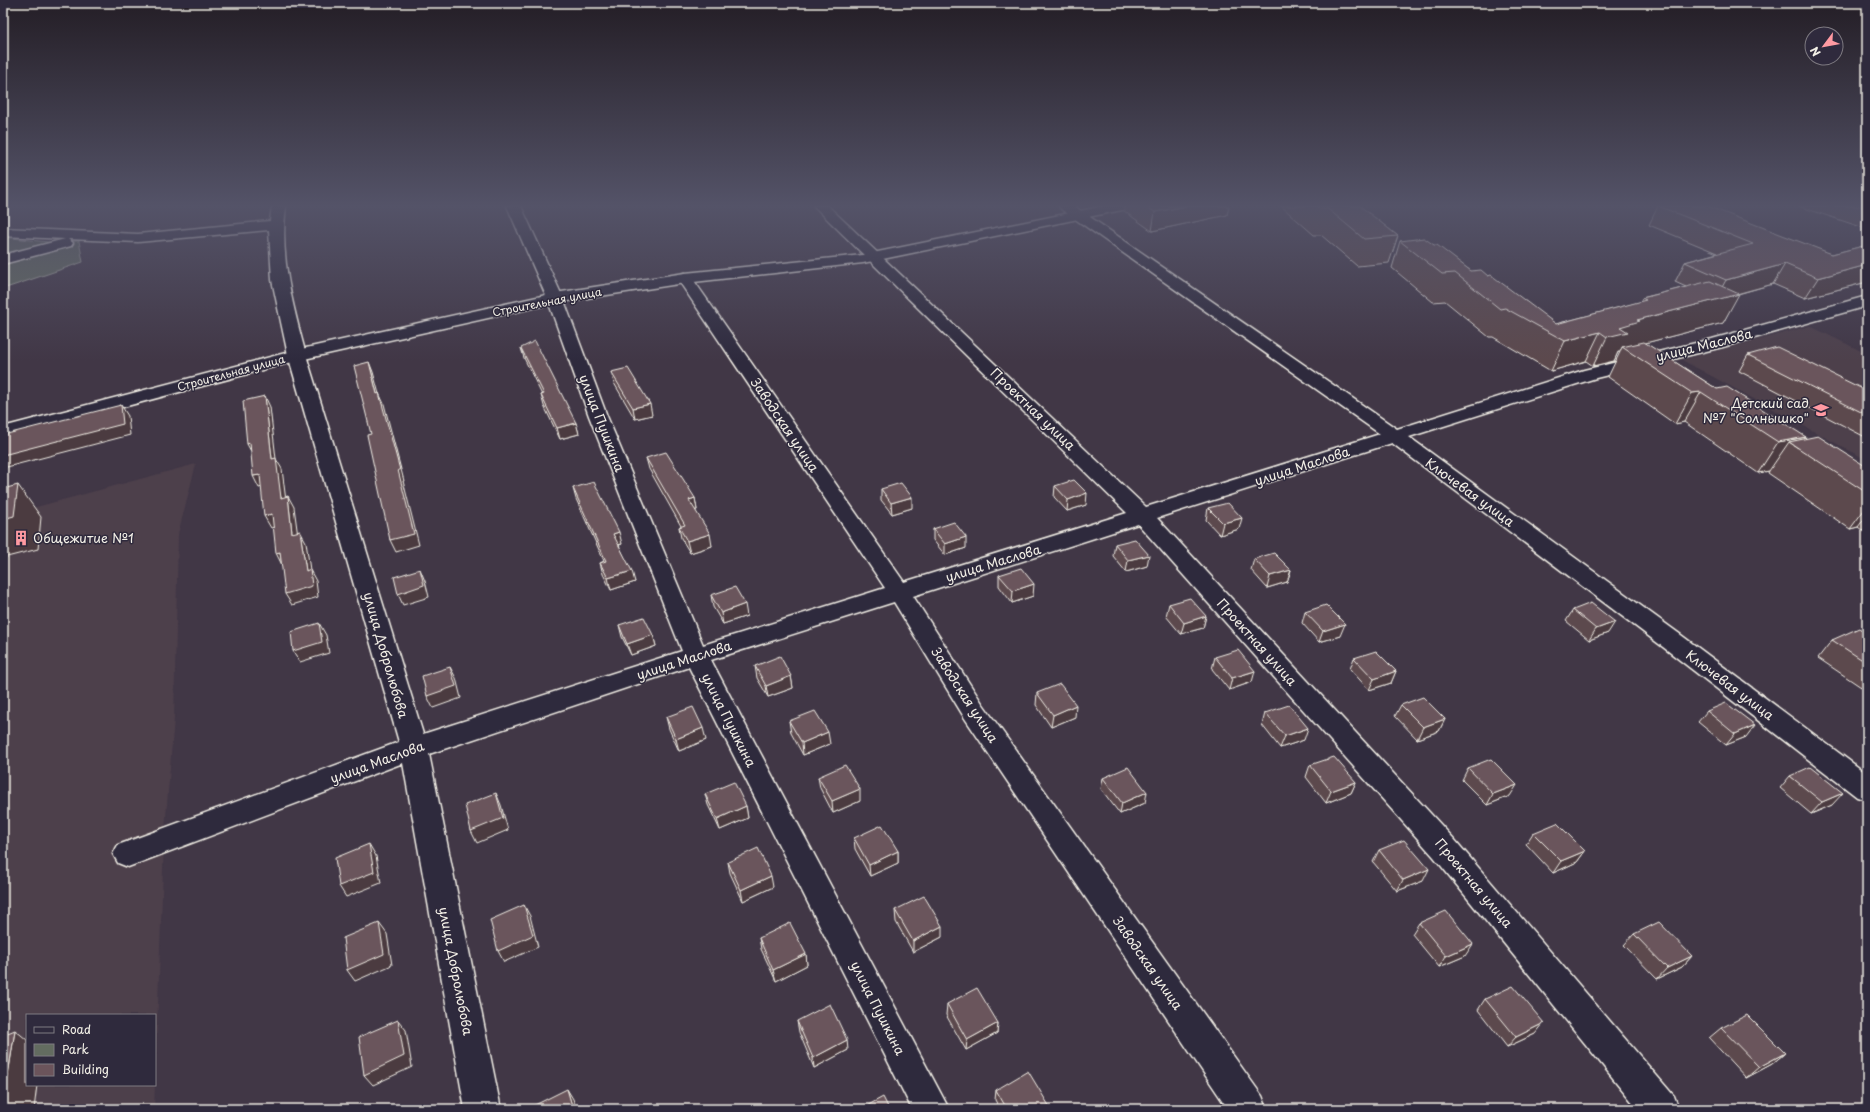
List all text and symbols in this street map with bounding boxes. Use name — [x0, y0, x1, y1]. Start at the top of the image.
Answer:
north arrow — [1804, 26, 1844, 66]
text: N — [1805, 43, 1825, 60]
street label: Строительная улица — [491, 283, 603, 320]
street label: улица Маслова — [1654, 323, 1755, 366]
street label: Строительная улица — [175, 350, 287, 395]
street label: Проектная улица — [987, 363, 1081, 455]
street label: улица Пушкина — [575, 371, 630, 475]
street label: Заводская улица — [747, 374, 824, 476]
place label: Детский сад №7 "Солнышко" — [1703, 393, 1809, 427]
school or university icon: Детский сад №7 "Солнышко" — [1812, 401, 1830, 419]
street label: улица Маслова — [1252, 441, 1353, 490]
street label: Ключевая улица — [1422, 453, 1519, 531]
place label: Общежитие №1 — [33, 528, 134, 547]
building icon: Общежитие №1 — [12, 529, 30, 547]
street label: улица Маслова — [943, 539, 1044, 586]
street label: улица Добролюбова — [359, 590, 414, 721]
street label: Проектная улица — [1213, 594, 1302, 690]
street label: улица Маслова — [634, 635, 735, 684]
street label: Заводская улица — [928, 643, 1004, 747]
street label: Ключевая улица — [1682, 645, 1779, 725]
street label: улица Пушкина — [698, 670, 762, 771]
street label: улица Маслова — [327, 735, 427, 787]
street label: Проектная улица — [1431, 834, 1518, 932]
street label: улица Добролюбова — [435, 905, 478, 1038]
street label: Заводская улица — [1109, 912, 1188, 1014]
street label: улица Пушкина — [847, 958, 911, 1059]
legend — [26, 1014, 156, 1086]
text: Road — [62, 1020, 91, 1038]
text: Park — [62, 1040, 89, 1058]
text: Building — [62, 1060, 109, 1078]

